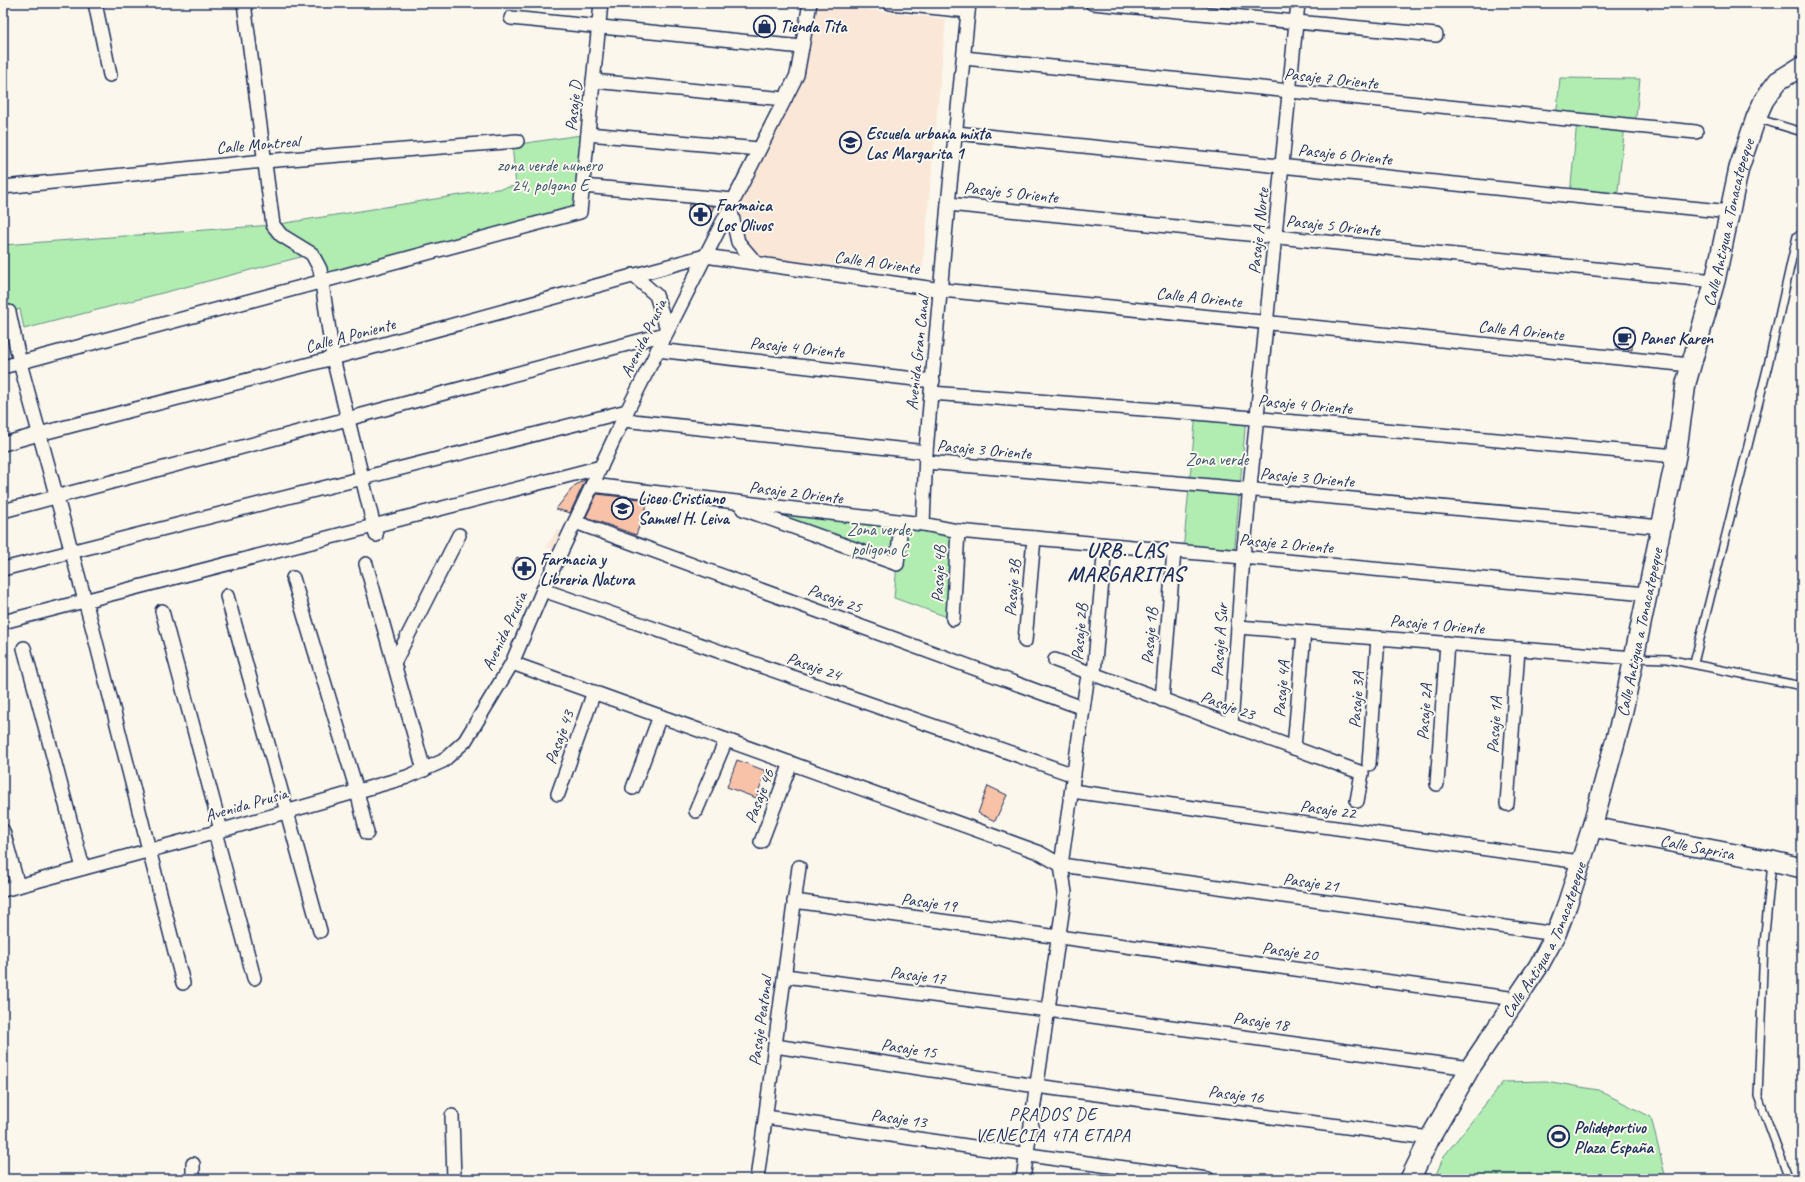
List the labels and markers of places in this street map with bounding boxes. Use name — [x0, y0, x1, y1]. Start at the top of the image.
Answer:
shop icon: Tienda Tita — [752, 13, 778, 39]
place label: Tienda Tita — [780, 16, 848, 37]
place label: Escuela urbana mixta Las Margarita 1 — [866, 123, 993, 164]
school or university icon: Escuela urbana mixta Las Margarita 1 — [838, 130, 864, 156]
place label: Farmaica Los Olivos — [716, 195, 774, 236]
pharmacy icon: Farmaica Los Olivos — [687, 202, 713, 228]
cafe icon: Panes Karen — [1611, 325, 1637, 351]
place label: Panes Karen — [1640, 328, 1714, 349]
place label: Liceo Cristiano Samuel H. Leiva — [638, 488, 731, 529]
school or university icon: Liceo Cristiano Samuel H. Leiva — [610, 495, 636, 521]
place label: Farmacia y Libreria Natura — [540, 549, 636, 590]
pharmacy icon: Farmacia y Libreria Natura — [511, 556, 537, 582]
place label: Polideportivo Plaza España — [1574, 1117, 1654, 1158]
sports icon: Polideportivo Plaza España — [1545, 1124, 1571, 1150]

